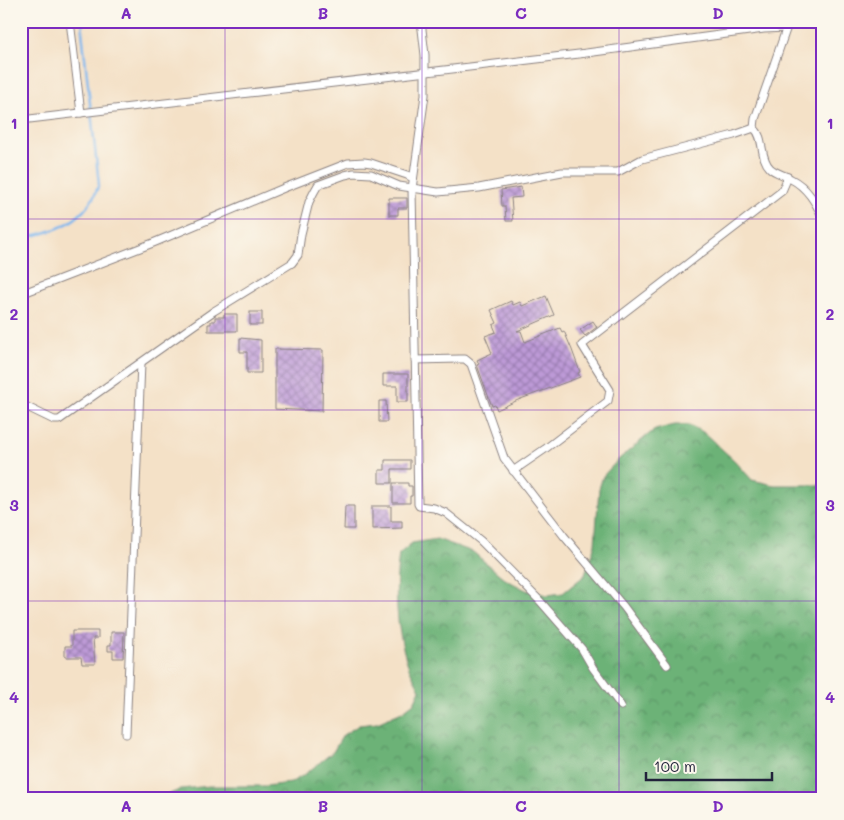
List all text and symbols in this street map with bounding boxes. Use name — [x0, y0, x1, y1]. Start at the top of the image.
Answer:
text: A — [120, 2, 132, 23]
text: B — [318, 2, 328, 23]
text: C — [515, 2, 527, 23]
text: D — [712, 2, 724, 23]
text: 1 — [10, 112, 18, 133]
text: 1 — [826, 112, 834, 133]
text: 2 — [10, 303, 19, 324]
text: 2 — [826, 303, 835, 324]
text: 3 — [9, 494, 19, 515]
text: 3 — [825, 494, 835, 515]
text: 4 — [9, 686, 19, 707]
text: 4 — [825, 686, 835, 707]
scale bar — [646, 750, 773, 782]
text: 100 m — [654, 756, 696, 776]
text: A — [120, 795, 132, 816]
text: B — [318, 795, 328, 816]
text: C — [515, 795, 527, 816]
text: D — [712, 795, 724, 816]

